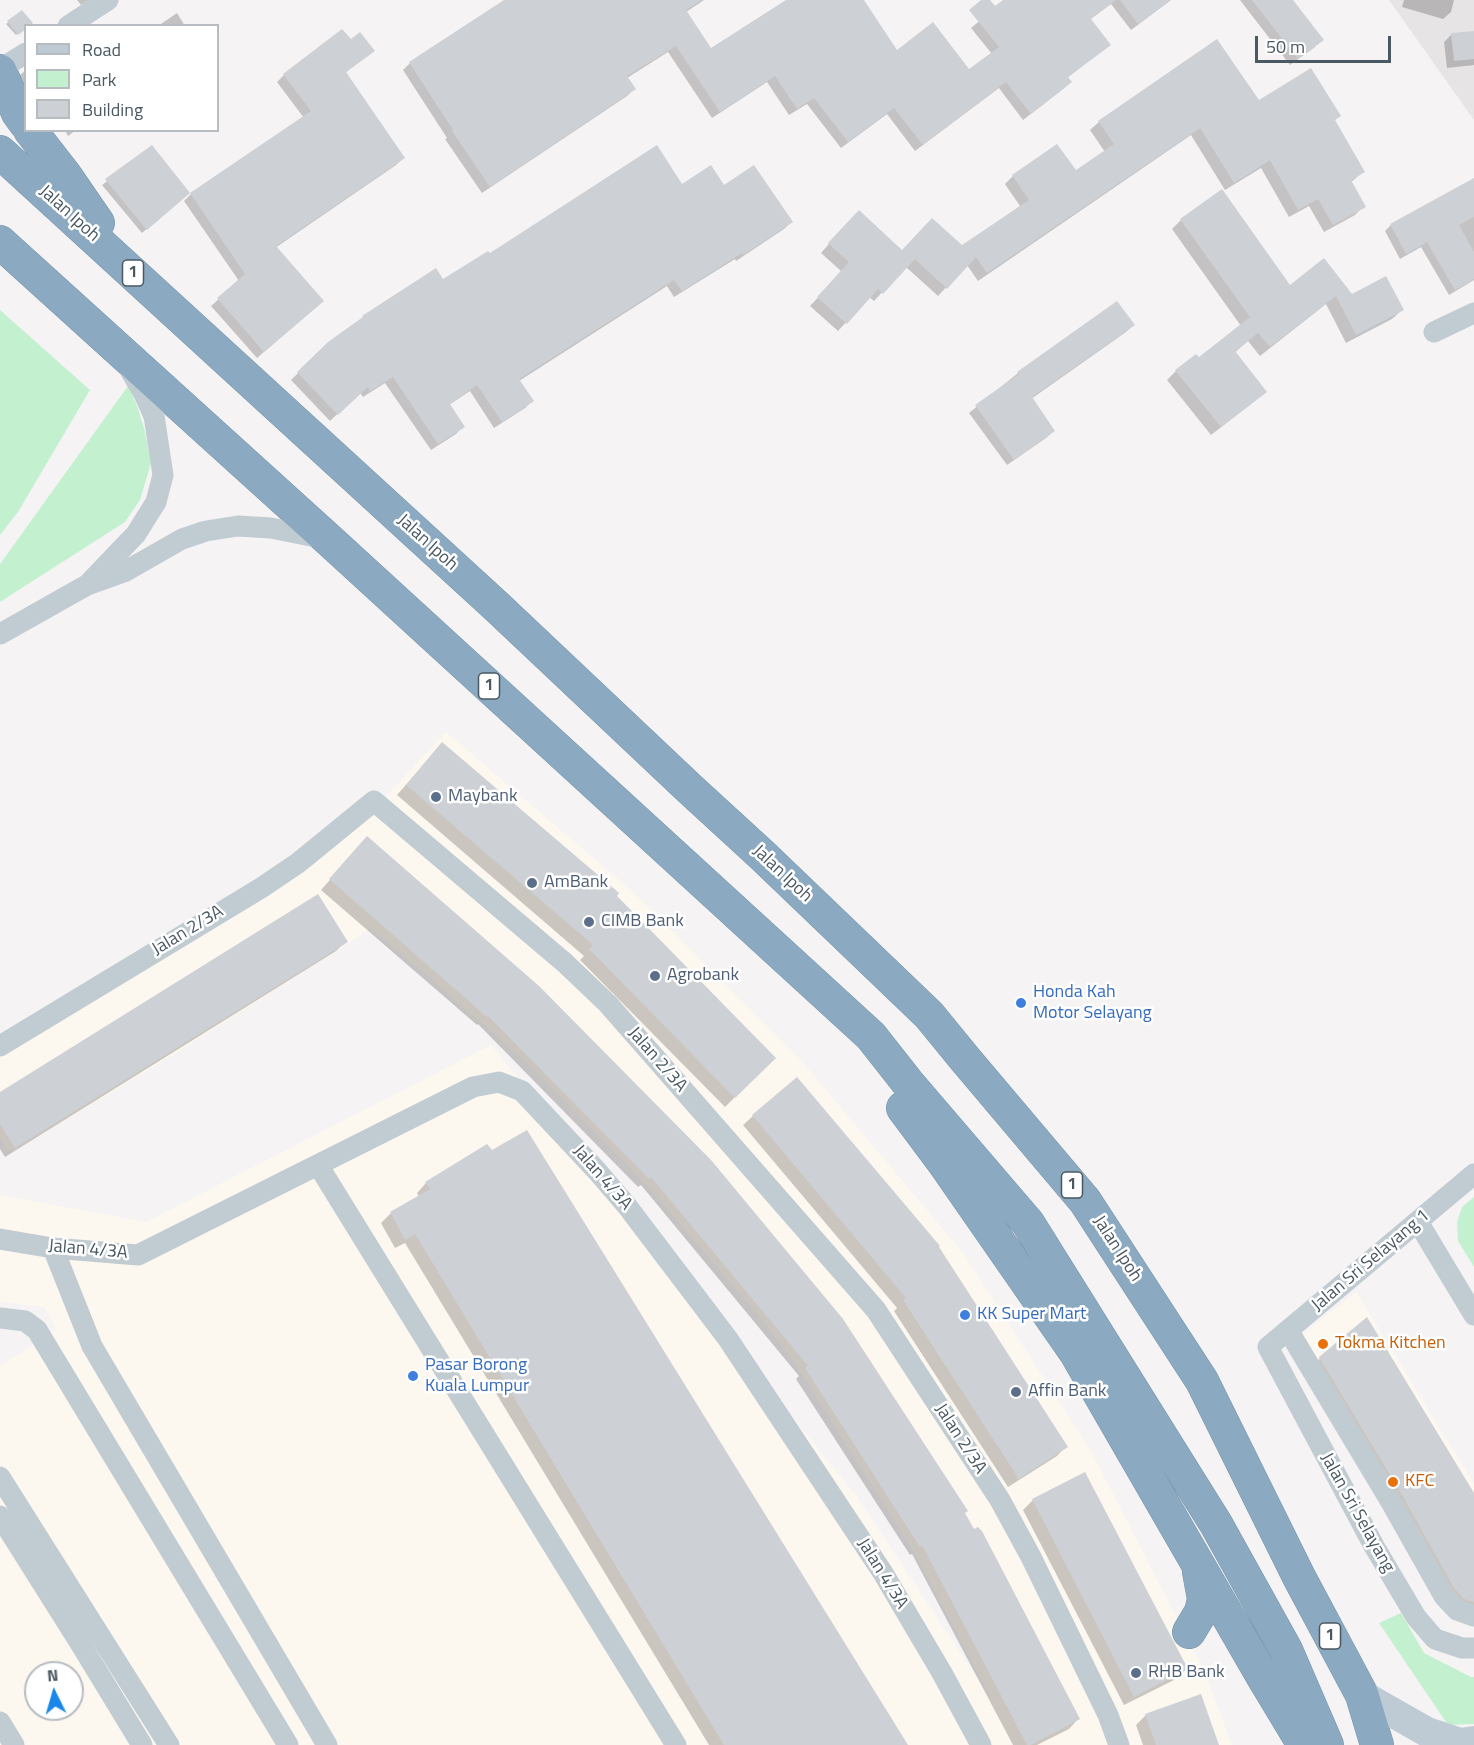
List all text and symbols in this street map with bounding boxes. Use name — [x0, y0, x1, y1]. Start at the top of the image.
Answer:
legend — [24, 24, 219, 132]
scale bar — [1258, 24, 1394, 62]
text: 50 m — [1266, 33, 1305, 60]
text: Road — [82, 36, 121, 63]
text: Park — [82, 66, 116, 93]
text: Building — [82, 96, 143, 123]
street label: Jalan Ipoh — [34, 181, 104, 247]
road number: 1 — [122, 260, 144, 286]
street label: Jalan Ipoh — [392, 510, 462, 576]
road number: 1 — [478, 673, 500, 699]
place label: Maybank — [448, 786, 518, 808]
marker: Maybank — [429, 790, 443, 804]
street label: Jalan Ipoh — [748, 841, 816, 907]
place label: AmBank — [544, 872, 608, 894]
marker: AmBank — [525, 876, 539, 890]
street label: Jalan 2/3A — [148, 901, 228, 961]
place label: CIMB Bank — [601, 911, 684, 933]
marker: CIMB Bank — [582, 915, 596, 929]
place label: Agrobank — [667, 965, 739, 987]
marker: Agrobank — [648, 969, 662, 983]
place label: Honda Kah Motor Selayang — [1033, 982, 1152, 1024]
marker: Honda Kah Motor Selayang — [1014, 996, 1028, 1010]
street label: Jalan 2/3A — [623, 1023, 691, 1097]
street label: Jalan 4/3A — [568, 1141, 636, 1215]
road number: 1 — [1062, 1172, 1082, 1198]
street label: Jalan Sri Selayang 1 — [1308, 1205, 1434, 1317]
street label: Jalan Ipoh — [1088, 1212, 1146, 1286]
street label: Jalan 4/3A — [48, 1236, 128, 1264]
place label: KK Super Mart — [977, 1304, 1086, 1326]
marker: KK Super Mart — [958, 1308, 972, 1322]
place label: Tokma Kitchen — [1335, 1333, 1446, 1355]
marker: Tokma Kitchen — [1316, 1337, 1330, 1351]
place label: Pasar Borong Kuala Lumpur — [425, 1355, 529, 1398]
marker: Pasar Borong Kuala Lumpur — [406, 1369, 420, 1383]
place label: Affin Bank — [1028, 1381, 1106, 1403]
marker: Affin Bank — [1009, 1385, 1023, 1399]
street label: Jalan 2/3A — [929, 1400, 991, 1478]
street label: Jalan Sri Selayang — [1315, 1449, 1399, 1577]
place label: KFC — [1405, 1471, 1434, 1493]
marker: KFC — [1386, 1475, 1400, 1489]
street label: Jalan 4/3A — [852, 1535, 912, 1613]
road number: 1 — [1320, 1623, 1340, 1649]
north arrow — [24, 1661, 84, 1721]
place label: RHB Bank — [1148, 1662, 1225, 1684]
text: N — [46, 1663, 59, 1687]
marker: RHB Bank — [1129, 1666, 1143, 1680]

